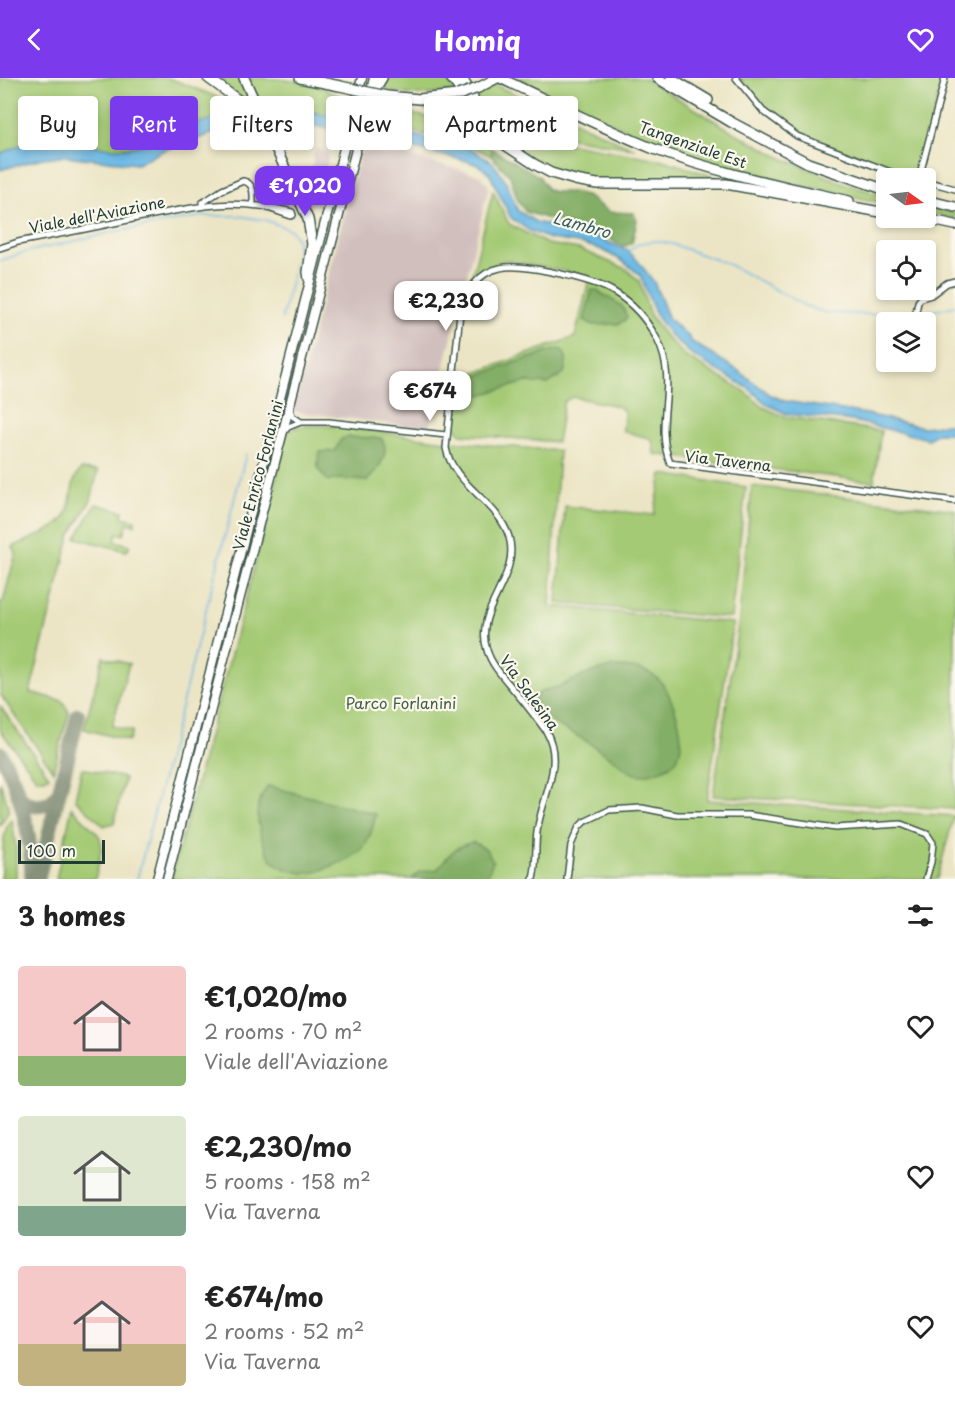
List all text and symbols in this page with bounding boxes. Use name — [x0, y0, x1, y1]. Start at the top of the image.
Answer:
text: Homiq — [434, 19, 521, 60]
icon: back — [18, 23, 51, 56]
icon: heart — [904, 23, 937, 56]
chip: Buy — [18, 96, 98, 150]
chip: Rent — [110, 96, 198, 150]
chip: Filters — [210, 96, 314, 150]
chip: New — [326, 96, 412, 150]
chip: Apartment — [424, 96, 578, 150]
street label: Tangenziale Est — [636, 115, 750, 173]
pin: €1,020 — [256, 166, 354, 217]
north arrow — [876, 168, 936, 228]
map controls — [876, 168, 936, 372]
text: €1,020 — [269, 170, 341, 200]
street label: Viale dell'Aviazione — [27, 190, 167, 238]
water label: Lambro — [551, 204, 615, 244]
button: locate — [876, 240, 936, 300]
pin: €2,230 — [397, 281, 495, 332]
text: €2,230 — [408, 285, 484, 315]
button: layers — [876, 312, 936, 372]
pin: €674 — [394, 371, 466, 422]
text: €674 — [403, 375, 457, 405]
street label: Viale Enrico Forlanini — [226, 397, 288, 553]
street label: Via Taverna — [683, 443, 773, 477]
street label: Via Salesina — [495, 649, 566, 735]
park label: Parco Forlanini — [346, 691, 456, 714]
scale bar — [18, 837, 105, 864]
text: 100 m — [27, 838, 76, 862]
text: 3 homes — [18, 896, 125, 935]
icon: filters — [904, 899, 937, 932]
text: €1,020/mo — [204, 977, 347, 1016]
icon: home — [66, 990, 138, 1062]
icon: heart — [904, 1010, 937, 1043]
text: 2 rooms · 70 m² — [204, 1016, 362, 1046]
text: Viale dell'Aviazione — [204, 1046, 388, 1076]
text: €2,230/mo — [204, 1127, 352, 1166]
icon: home — [66, 1140, 138, 1212]
icon: heart — [904, 1160, 937, 1193]
text: 5 rooms · 158 m² — [204, 1166, 371, 1196]
text: Via Taverna — [204, 1196, 320, 1226]
text: €674/mo — [204, 1277, 323, 1316]
icon: home — [66, 1290, 138, 1362]
icon: heart — [904, 1310, 937, 1343]
text: 2 rooms · 52 m² — [204, 1316, 364, 1346]
text: Via Taverna — [204, 1346, 320, 1376]

